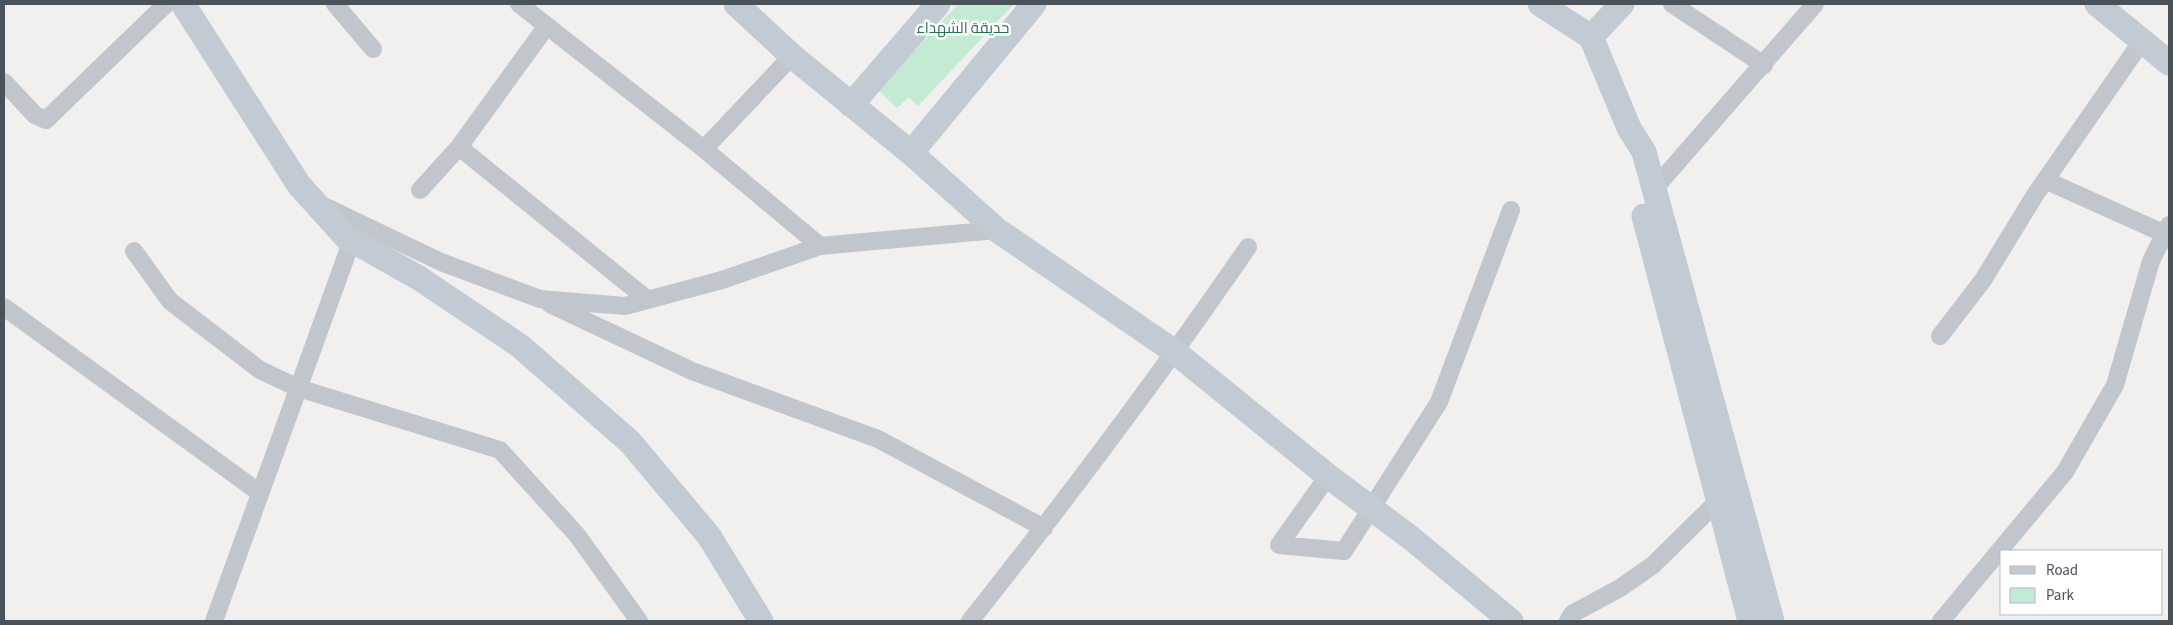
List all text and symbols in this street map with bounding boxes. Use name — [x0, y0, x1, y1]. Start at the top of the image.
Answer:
park label: حديقة الشهداء — [917, 18, 1009, 39]
legend — [2000, 550, 2163, 615]
text: Road — [2046, 560, 2078, 581]
text: Park — [2046, 585, 2075, 606]

